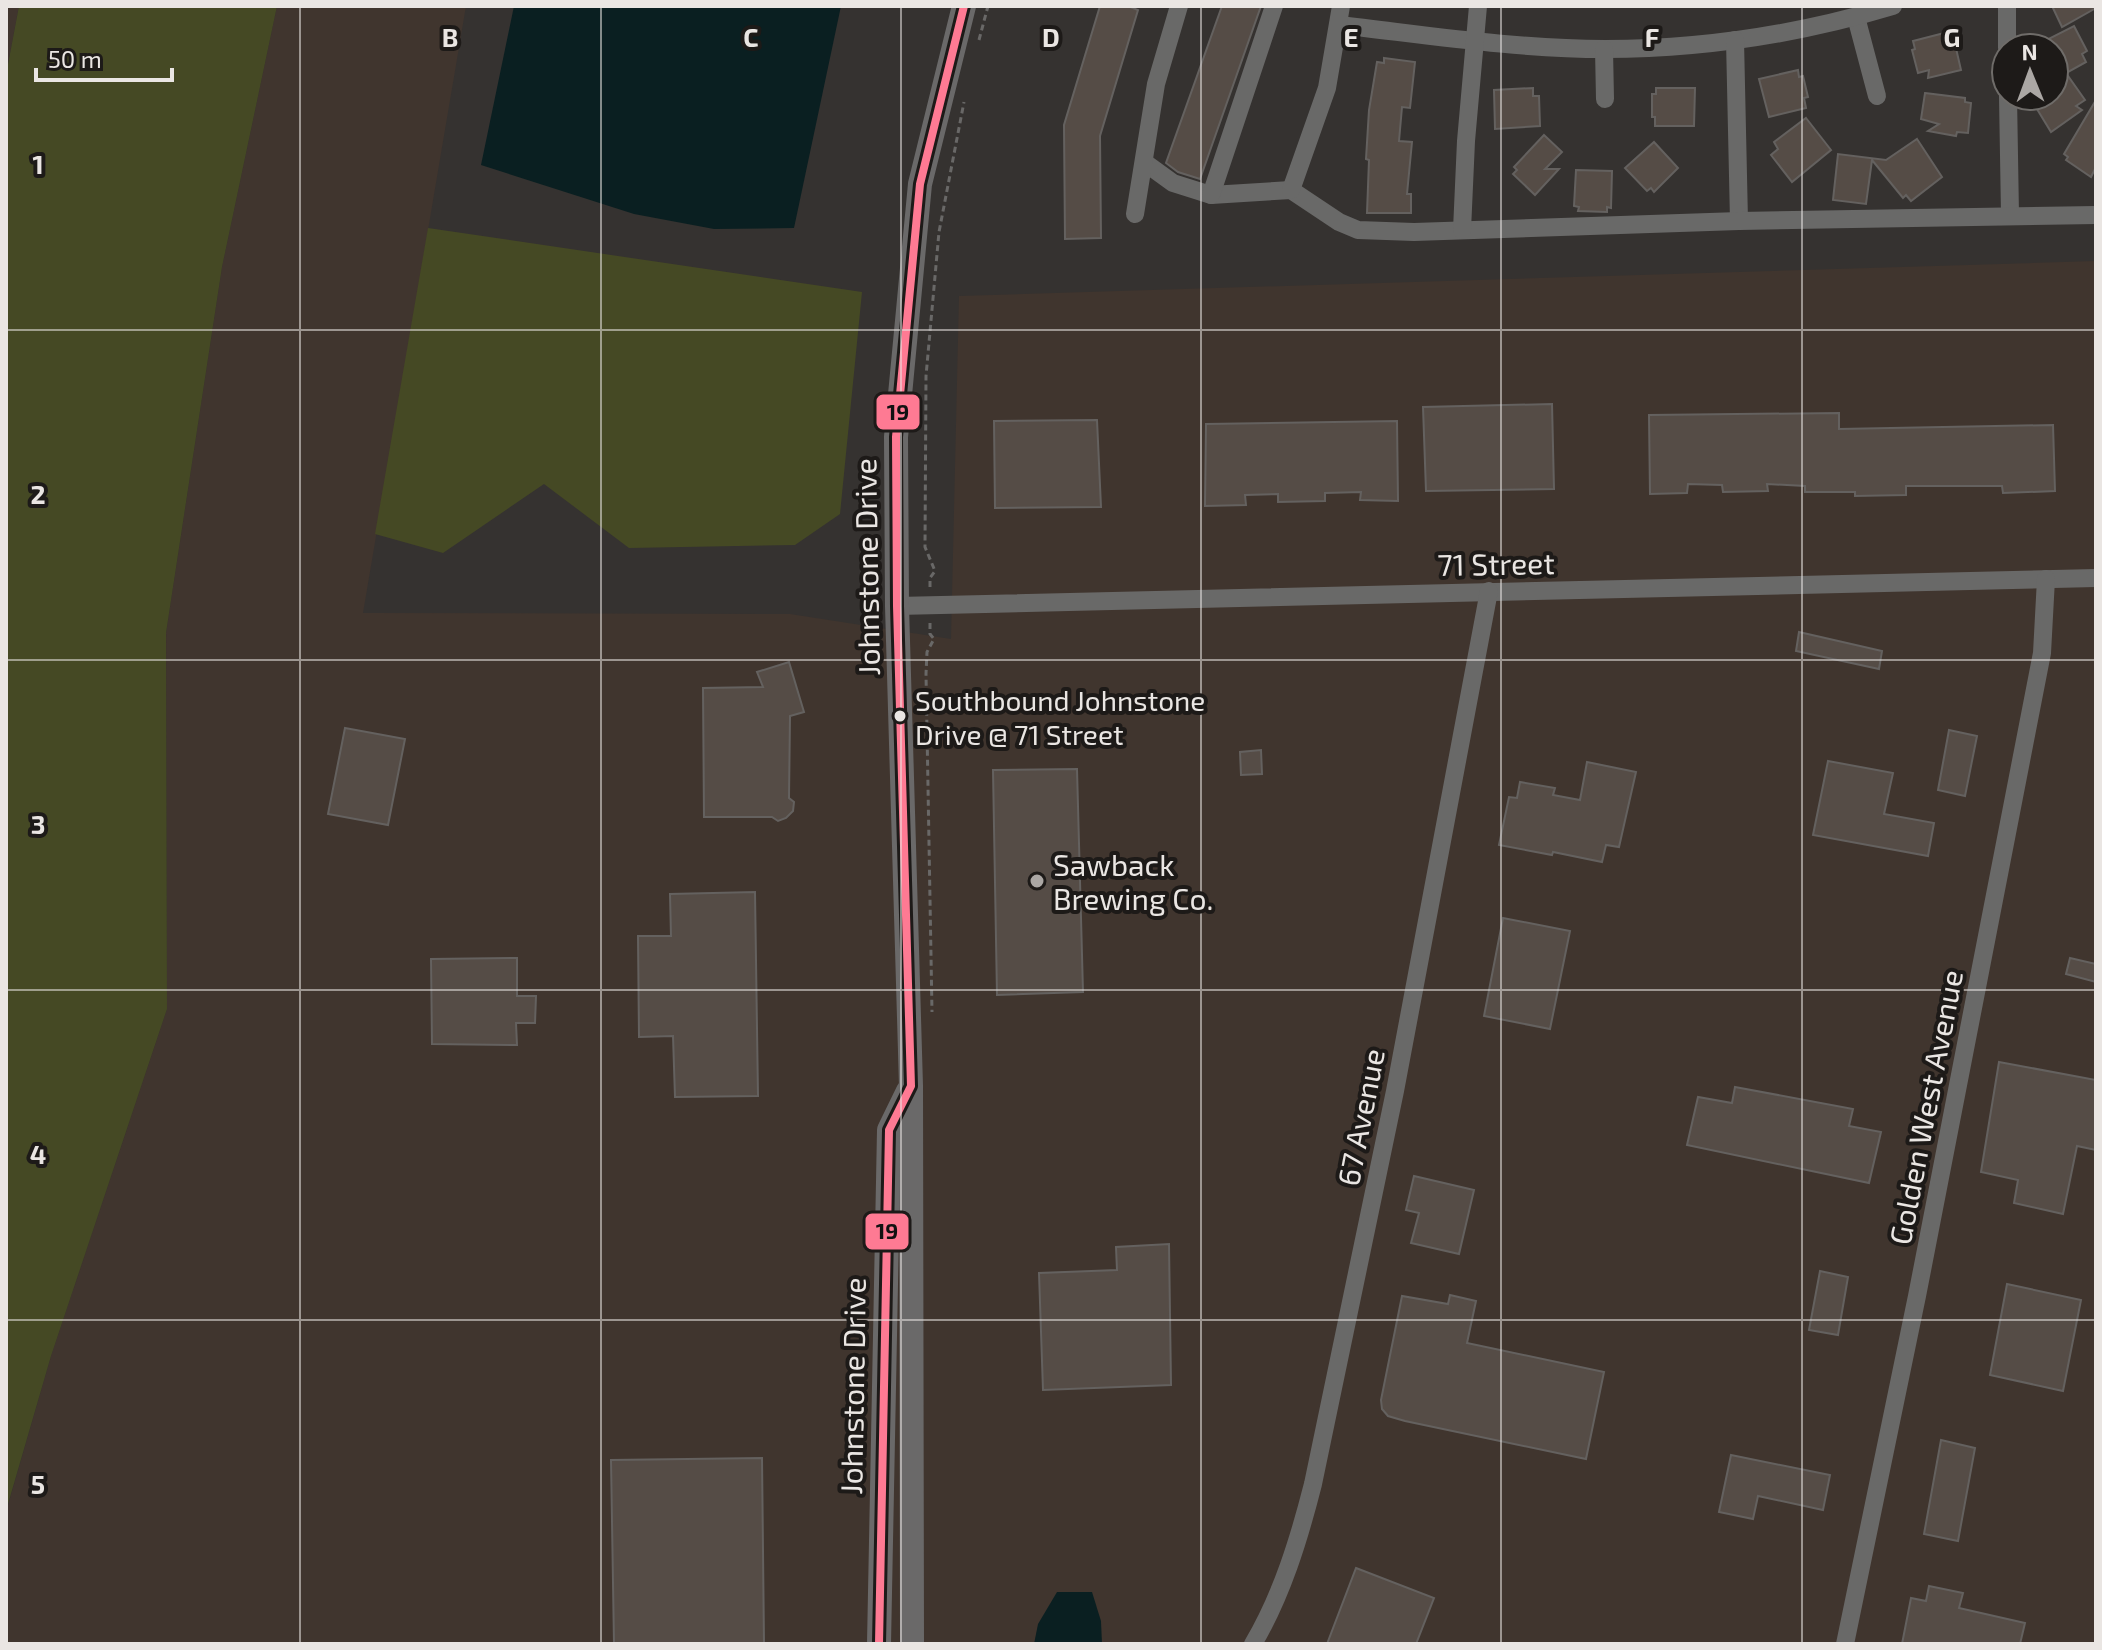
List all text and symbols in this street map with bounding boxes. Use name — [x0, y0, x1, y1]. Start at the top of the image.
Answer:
text: B — [442, 21, 458, 52]
text: C — [743, 21, 759, 52]
text: D — [1042, 21, 1060, 52]
text: E — [1343, 21, 1359, 52]
text: F — [1645, 21, 1659, 52]
text: G — [1944, 21, 1960, 52]
scale bar — [36, 32, 172, 82]
north arrow — [1990, 32, 2070, 112]
text: N — [2021, 38, 2038, 64]
text: 50 m — [48, 44, 102, 73]
text: 1 — [32, 148, 44, 179]
line badge: 19 — [875, 393, 921, 431]
text: 19 — [887, 398, 909, 424]
street label: Johnstone Drive — [846, 458, 886, 676]
text: 2 — [30, 478, 46, 509]
street label: 71 Street — [1437, 544, 1555, 582]
place label: Southbound Johnstone Drive @ 71 Street — [915, 683, 1205, 751]
marker: Southbound Johnstone Drive @ 71 Street — [892, 708, 908, 724]
text: 3 — [31, 808, 45, 839]
place label: Sawback Brewing Co. — [1053, 846, 1213, 916]
marker: Sawback Brewing Co. — [1028, 872, 1046, 890]
street label: Golden West Avenue — [1881, 967, 1969, 1247]
street label: 67 Avenue — [1329, 1045, 1391, 1189]
text: 4 — [30, 1138, 46, 1169]
line badge: 19 — [864, 1212, 910, 1251]
text: 19 — [876, 1217, 898, 1243]
street label: Johnstone Drive — [832, 1277, 872, 1495]
text: 5 — [31, 1468, 45, 1499]

